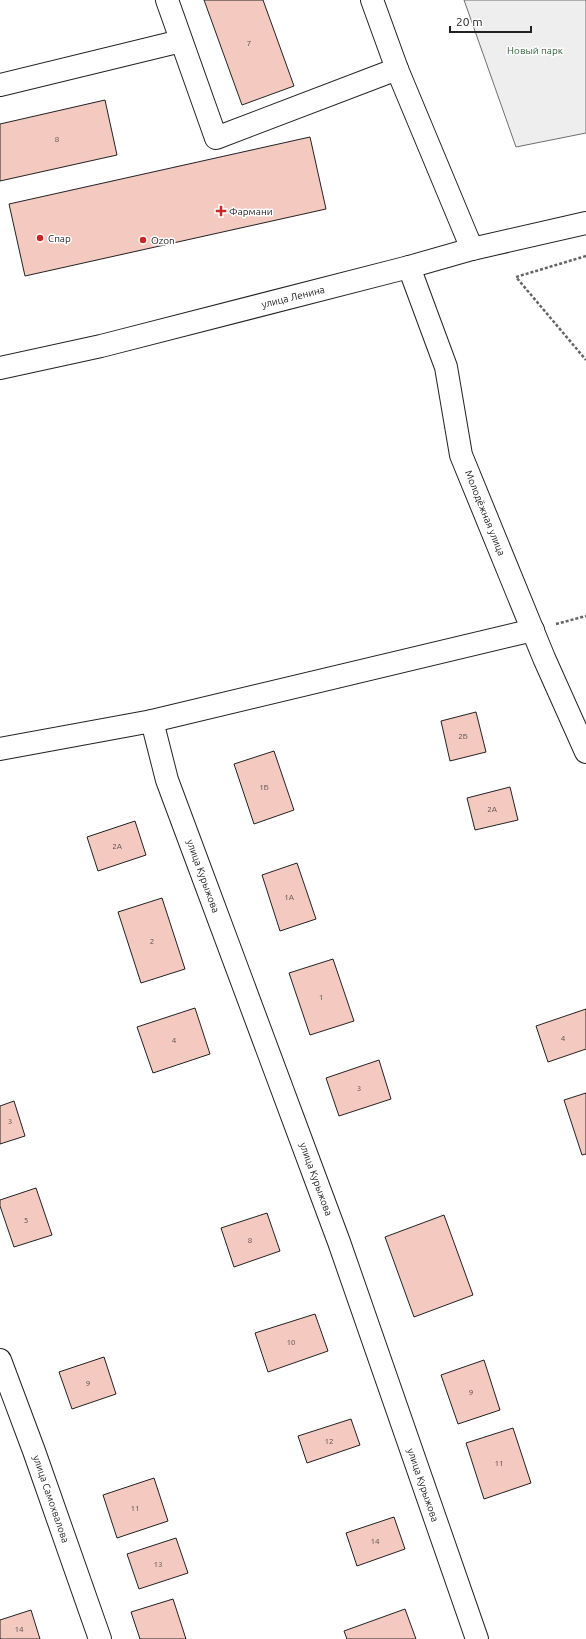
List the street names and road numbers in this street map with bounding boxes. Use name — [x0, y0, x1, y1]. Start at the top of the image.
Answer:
street label: улица Ленина — [260, 284, 326, 310]
street label: Молодёжная улица — [463, 469, 507, 557]
street label: улица Курыжова — [185, 838, 221, 914]
street label: улица Курыжова — [298, 1141, 334, 1217]
street label: улица Курыжова — [405, 1447, 441, 1523]
street label: улица Самохвалова — [31, 1454, 71, 1544]

